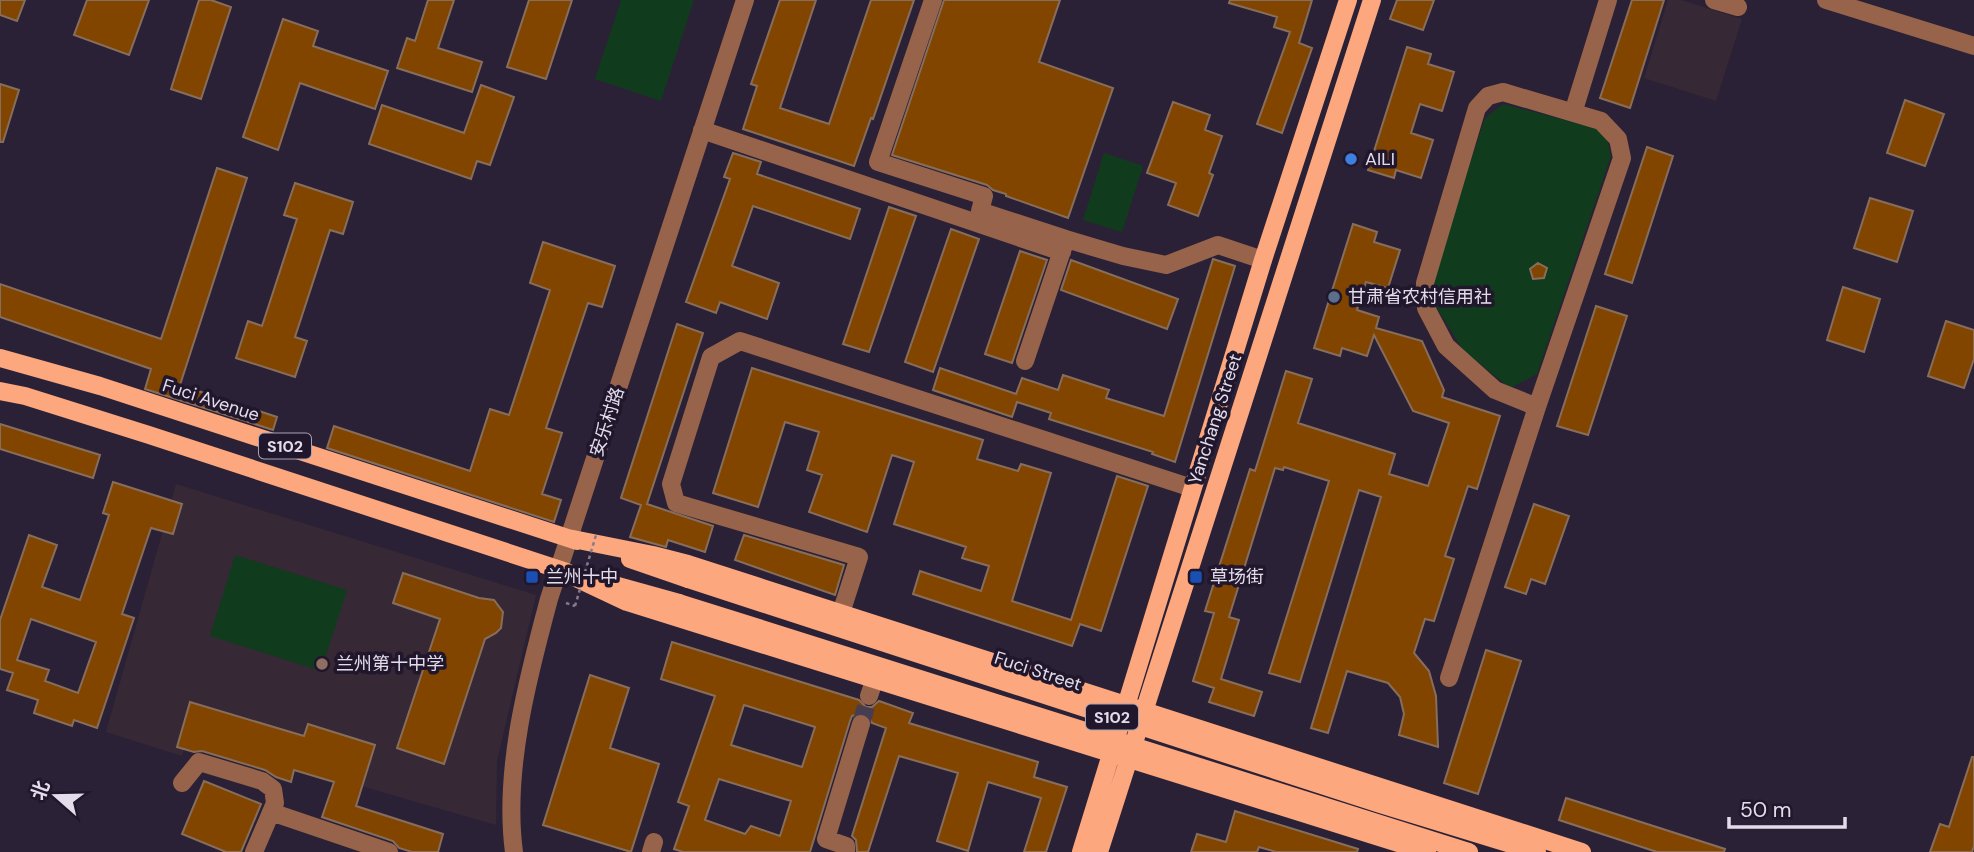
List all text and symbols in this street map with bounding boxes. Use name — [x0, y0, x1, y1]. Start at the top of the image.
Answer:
place label: AILI — [1365, 147, 1395, 171]
marker: AILI — [1343, 151, 1359, 167]
place label: 甘肃省农村信用社 — [1348, 285, 1492, 309]
marker: 甘肃省农村信用社 — [1326, 289, 1342, 305]
street label: Yanchang Street — [1183, 351, 1247, 487]
street label: Fuci Avenue — [159, 373, 263, 427]
street label: 安乐村路 — [584, 384, 630, 460]
road number: S102 — [259, 434, 311, 458]
place label: 兰州十中 — [546, 565, 618, 589]
place label: 草场街 — [1210, 565, 1264, 589]
marker: 兰州十中 — [524, 569, 540, 585]
marker: 草场街 — [1188, 569, 1204, 585]
street label: Fuci Street — [991, 646, 1085, 696]
place label: 兰州第十中学 — [336, 652, 444, 676]
marker: 兰州第十中学 — [314, 656, 330, 672]
road number: S102 — [1086, 704, 1138, 730]
north arrow — [21, 761, 91, 831]
text: 北 — [25, 777, 55, 804]
scale bar — [1729, 786, 1844, 830]
text: 50 m — [1740, 796, 1791, 824]

